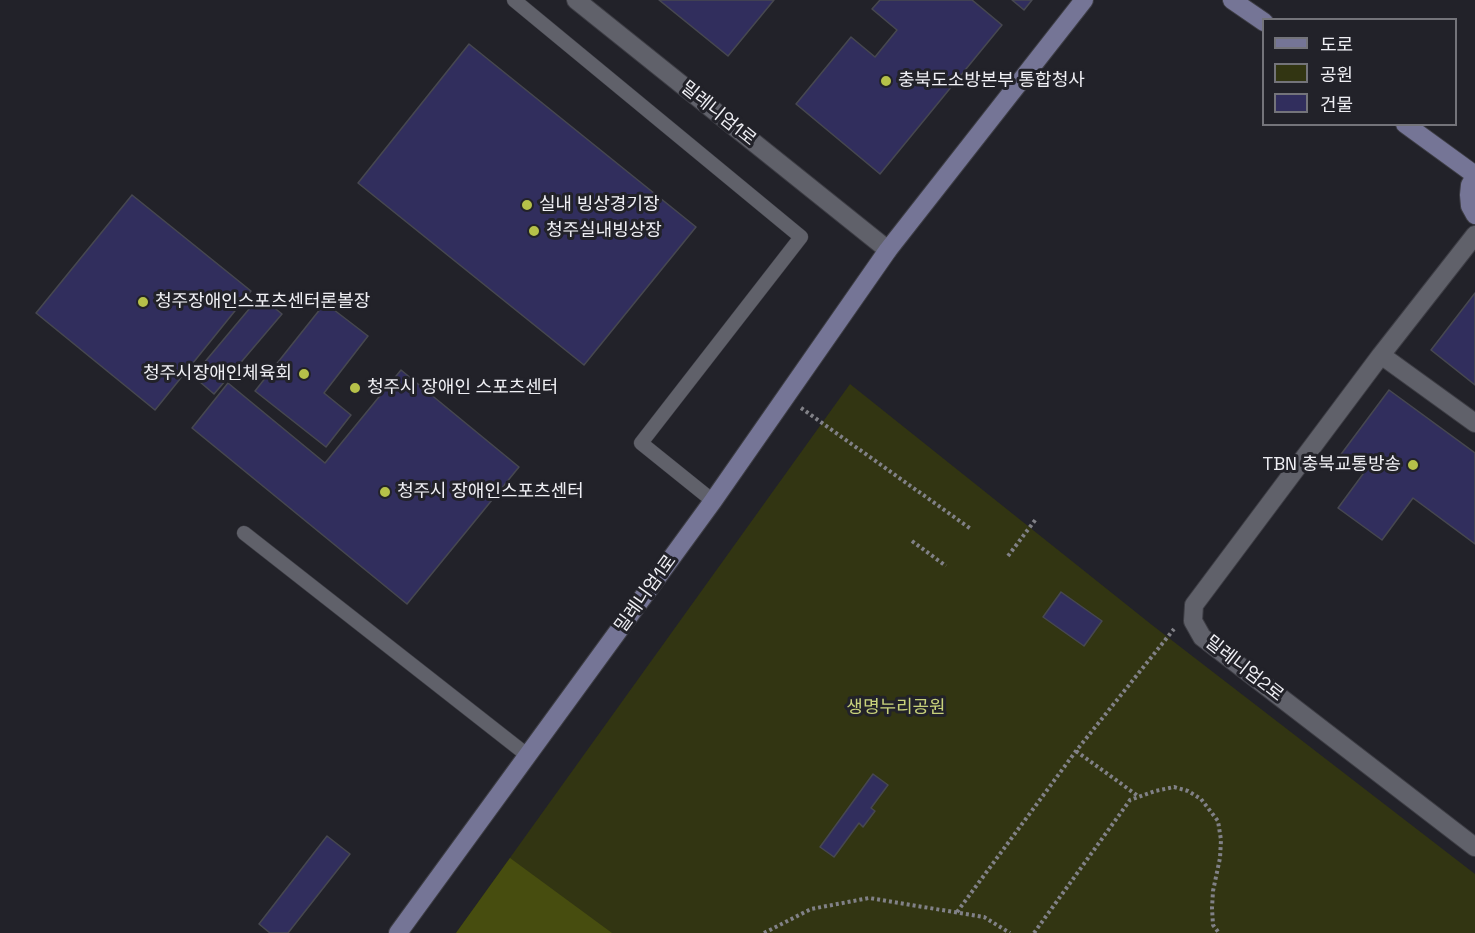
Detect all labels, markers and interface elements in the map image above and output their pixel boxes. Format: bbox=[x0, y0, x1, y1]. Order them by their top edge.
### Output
legend bbox=[1262, 18, 1457, 126]
text: 도로 bbox=[1320, 33, 1353, 56]
text: 공원 bbox=[1320, 63, 1353, 86]
place label: 충북도소방본부 통합청사 bbox=[898, 70, 1085, 92]
marker: 충북도소방본부 통합청사 bbox=[879, 74, 893, 88]
street label: 밀레니엄1로 bbox=[676, 77, 760, 151]
text: 건물 bbox=[1320, 93, 1353, 116]
place label: 실내 빙상경기장 bbox=[539, 194, 660, 216]
marker: 실내 빙상경기장 bbox=[520, 198, 534, 212]
place label: 청주실내빙상장 bbox=[546, 220, 662, 242]
marker: 청주실내빙상장 bbox=[527, 224, 541, 238]
place label: 청주장애인스포츠센터론볼장 bbox=[155, 291, 370, 313]
marker: 청주장애인스포츠센터론볼장 bbox=[136, 295, 150, 309]
place label: 청주시장애인체육회 bbox=[143, 363, 292, 385]
marker: 청주시장애인체육회 bbox=[297, 367, 311, 381]
place label: 청주시 장애인 스포츠센터 bbox=[367, 377, 558, 399]
marker: 청주시 장애인 스포츠센터 bbox=[348, 381, 362, 395]
place label: TBN 충북교통방송 bbox=[1263, 454, 1401, 476]
marker: TBN 충북교통방송 bbox=[1406, 458, 1420, 472]
place label: 청주시 장애인스포츠센터 bbox=[397, 481, 584, 503]
marker: 청주시 장애인스포츠센터 bbox=[378, 485, 392, 499]
street label: 밀레니엄1로 bbox=[611, 551, 681, 637]
street label: 밀레니엄2로 bbox=[1200, 632, 1288, 706]
park label: 생명누리공원 bbox=[846, 697, 946, 719]

